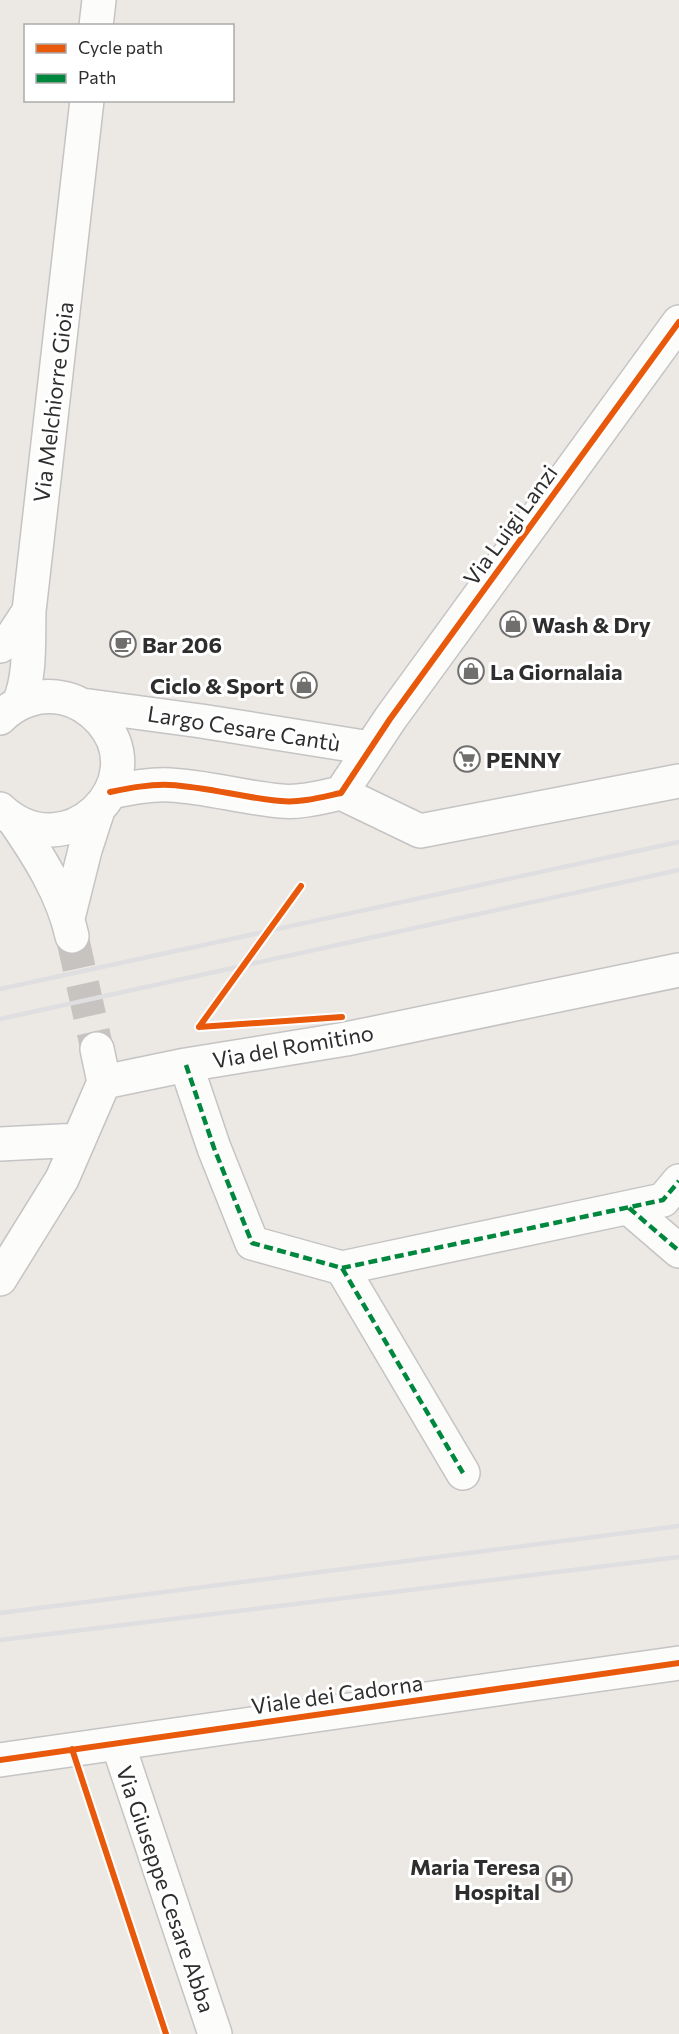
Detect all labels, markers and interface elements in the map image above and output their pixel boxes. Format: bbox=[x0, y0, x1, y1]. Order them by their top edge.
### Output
legend bbox=[24, 24, 234, 102]
text: Cycle path bbox=[78, 36, 163, 58]
text: Path bbox=[78, 66, 116, 88]
street label: Via Melchiorre Gioia bbox=[27, 300, 79, 504]
street label: Via Luigi Lanzi bbox=[457, 460, 563, 590]
shop icon: Wash & Dry bbox=[498, 609, 528, 639]
place label: Wash & Dry bbox=[532, 611, 651, 638]
cafe icon: Bar 206 bbox=[108, 629, 138, 659]
place label: Bar 206 bbox=[142, 631, 222, 658]
shop icon: La Giornalaia bbox=[456, 656, 486, 686]
place label: La Giornalaia bbox=[490, 658, 623, 685]
shop icon: Ciclo & Sport bbox=[289, 670, 319, 700]
place label: Ciclo & Sport bbox=[150, 672, 284, 699]
street label: Largo Cesare Cantù bbox=[146, 699, 342, 757]
supermarket icon: PENNY bbox=[452, 744, 482, 774]
place label: PENNY bbox=[486, 746, 561, 773]
street label: Via del Romitino bbox=[210, 1019, 376, 1073]
street label: Viale dei Cadorna bbox=[249, 1669, 425, 1719]
street label: Via Giuseppe Cesare Abba bbox=[111, 1762, 221, 2016]
place label: Maria Teresa Hospital bbox=[410, 1853, 540, 1905]
hospital icon: Maria Teresa Hospital bbox=[544, 1864, 574, 1894]

